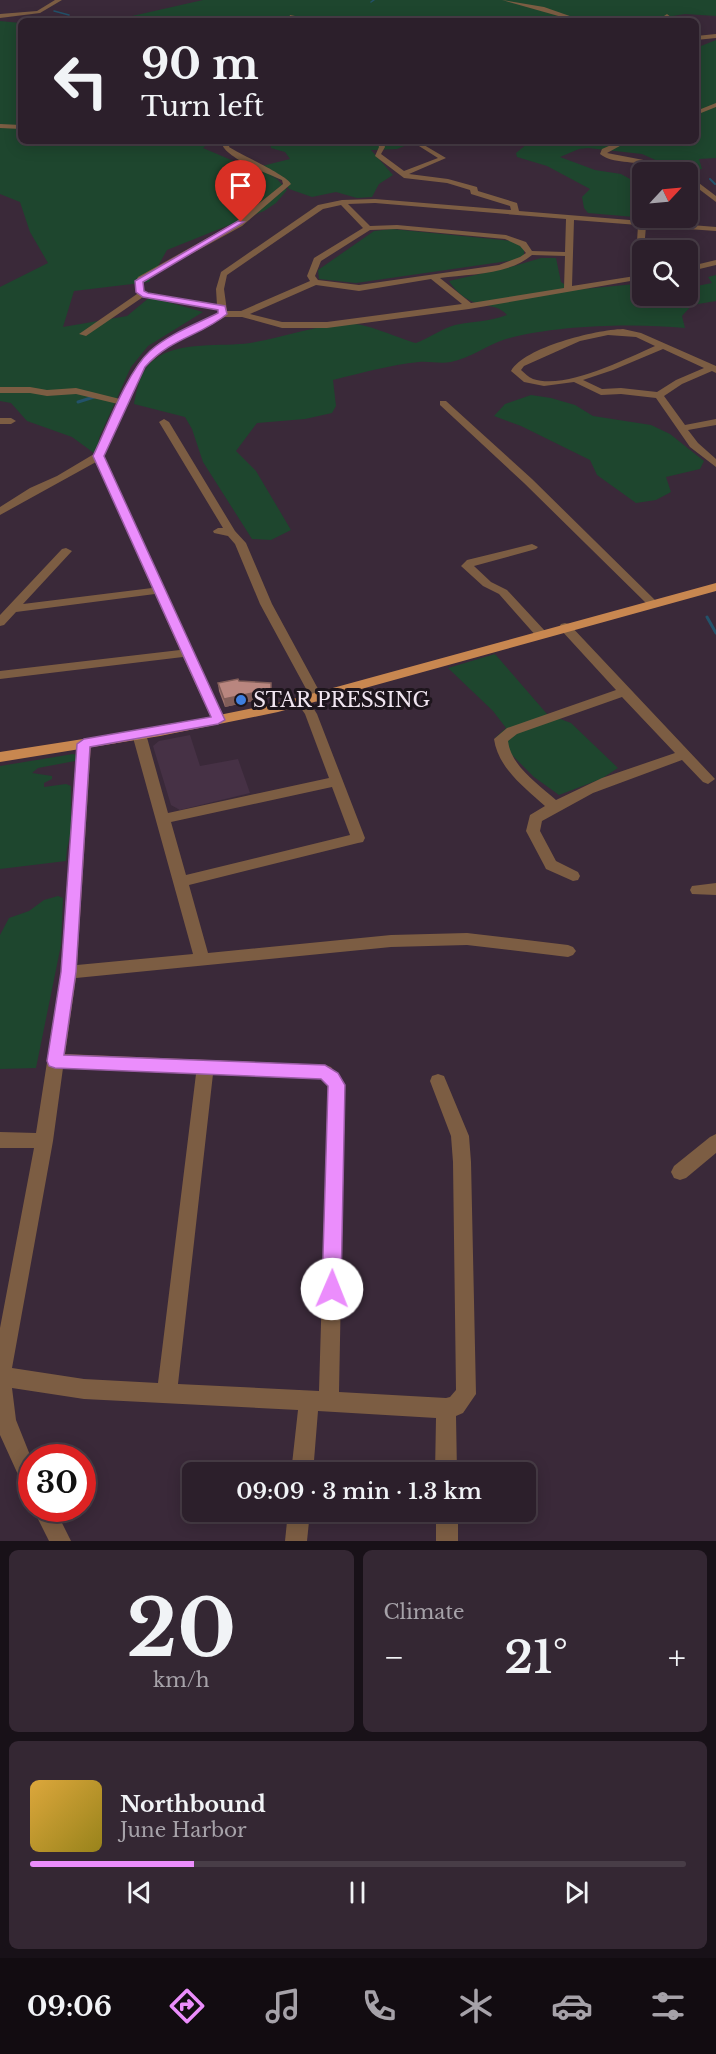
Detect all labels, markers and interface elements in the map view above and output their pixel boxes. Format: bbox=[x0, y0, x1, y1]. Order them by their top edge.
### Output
text: 90 m bbox=[141, 38, 259, 90]
icon: left bbox=[42, 42, 120, 120]
text: Turn left bbox=[141, 90, 264, 123]
pin bbox=[215, 160, 266, 222]
north arrow bbox=[632, 162, 698, 228]
map controls bbox=[632, 162, 698, 306]
icon: arrive bbox=[224, 169, 257, 202]
button: search bbox=[632, 240, 698, 306]
place label: STAR PRESSING bbox=[253, 688, 430, 712]
marker: STAR PRESSING bbox=[234, 693, 248, 707]
position arrow bbox=[300, 1257, 364, 1321]
speed limit sign: 30 bbox=[18, 1444, 96, 1522]
text: 09:09 · 3 min · 1.3 km bbox=[236, 1478, 482, 1505]
text: 20 bbox=[126, 1580, 236, 1677]
text: Climate bbox=[384, 1600, 464, 1624]
text: 21° bbox=[504, 1629, 568, 1685]
text: − bbox=[384, 1637, 404, 1678]
text: + bbox=[668, 1637, 686, 1678]
text: km/h bbox=[153, 1668, 210, 1692]
text: Northbound bbox=[120, 1791, 266, 1818]
text: June Harbor bbox=[120, 1818, 247, 1842]
icon: previous bbox=[123, 1876, 156, 1909]
icon: pause bbox=[341, 1876, 374, 1909]
icon: next bbox=[560, 1876, 593, 1909]
icon: directions bbox=[166, 1985, 208, 2027]
icon: music bbox=[262, 1985, 304, 2027]
icon: phone bbox=[358, 1985, 400, 2027]
icon: climate bbox=[455, 1985, 497, 2027]
icon: car bbox=[551, 1985, 593, 2027]
icon: filters bbox=[647, 1985, 689, 2027]
text: 09:06 bbox=[27, 1990, 112, 2023]

